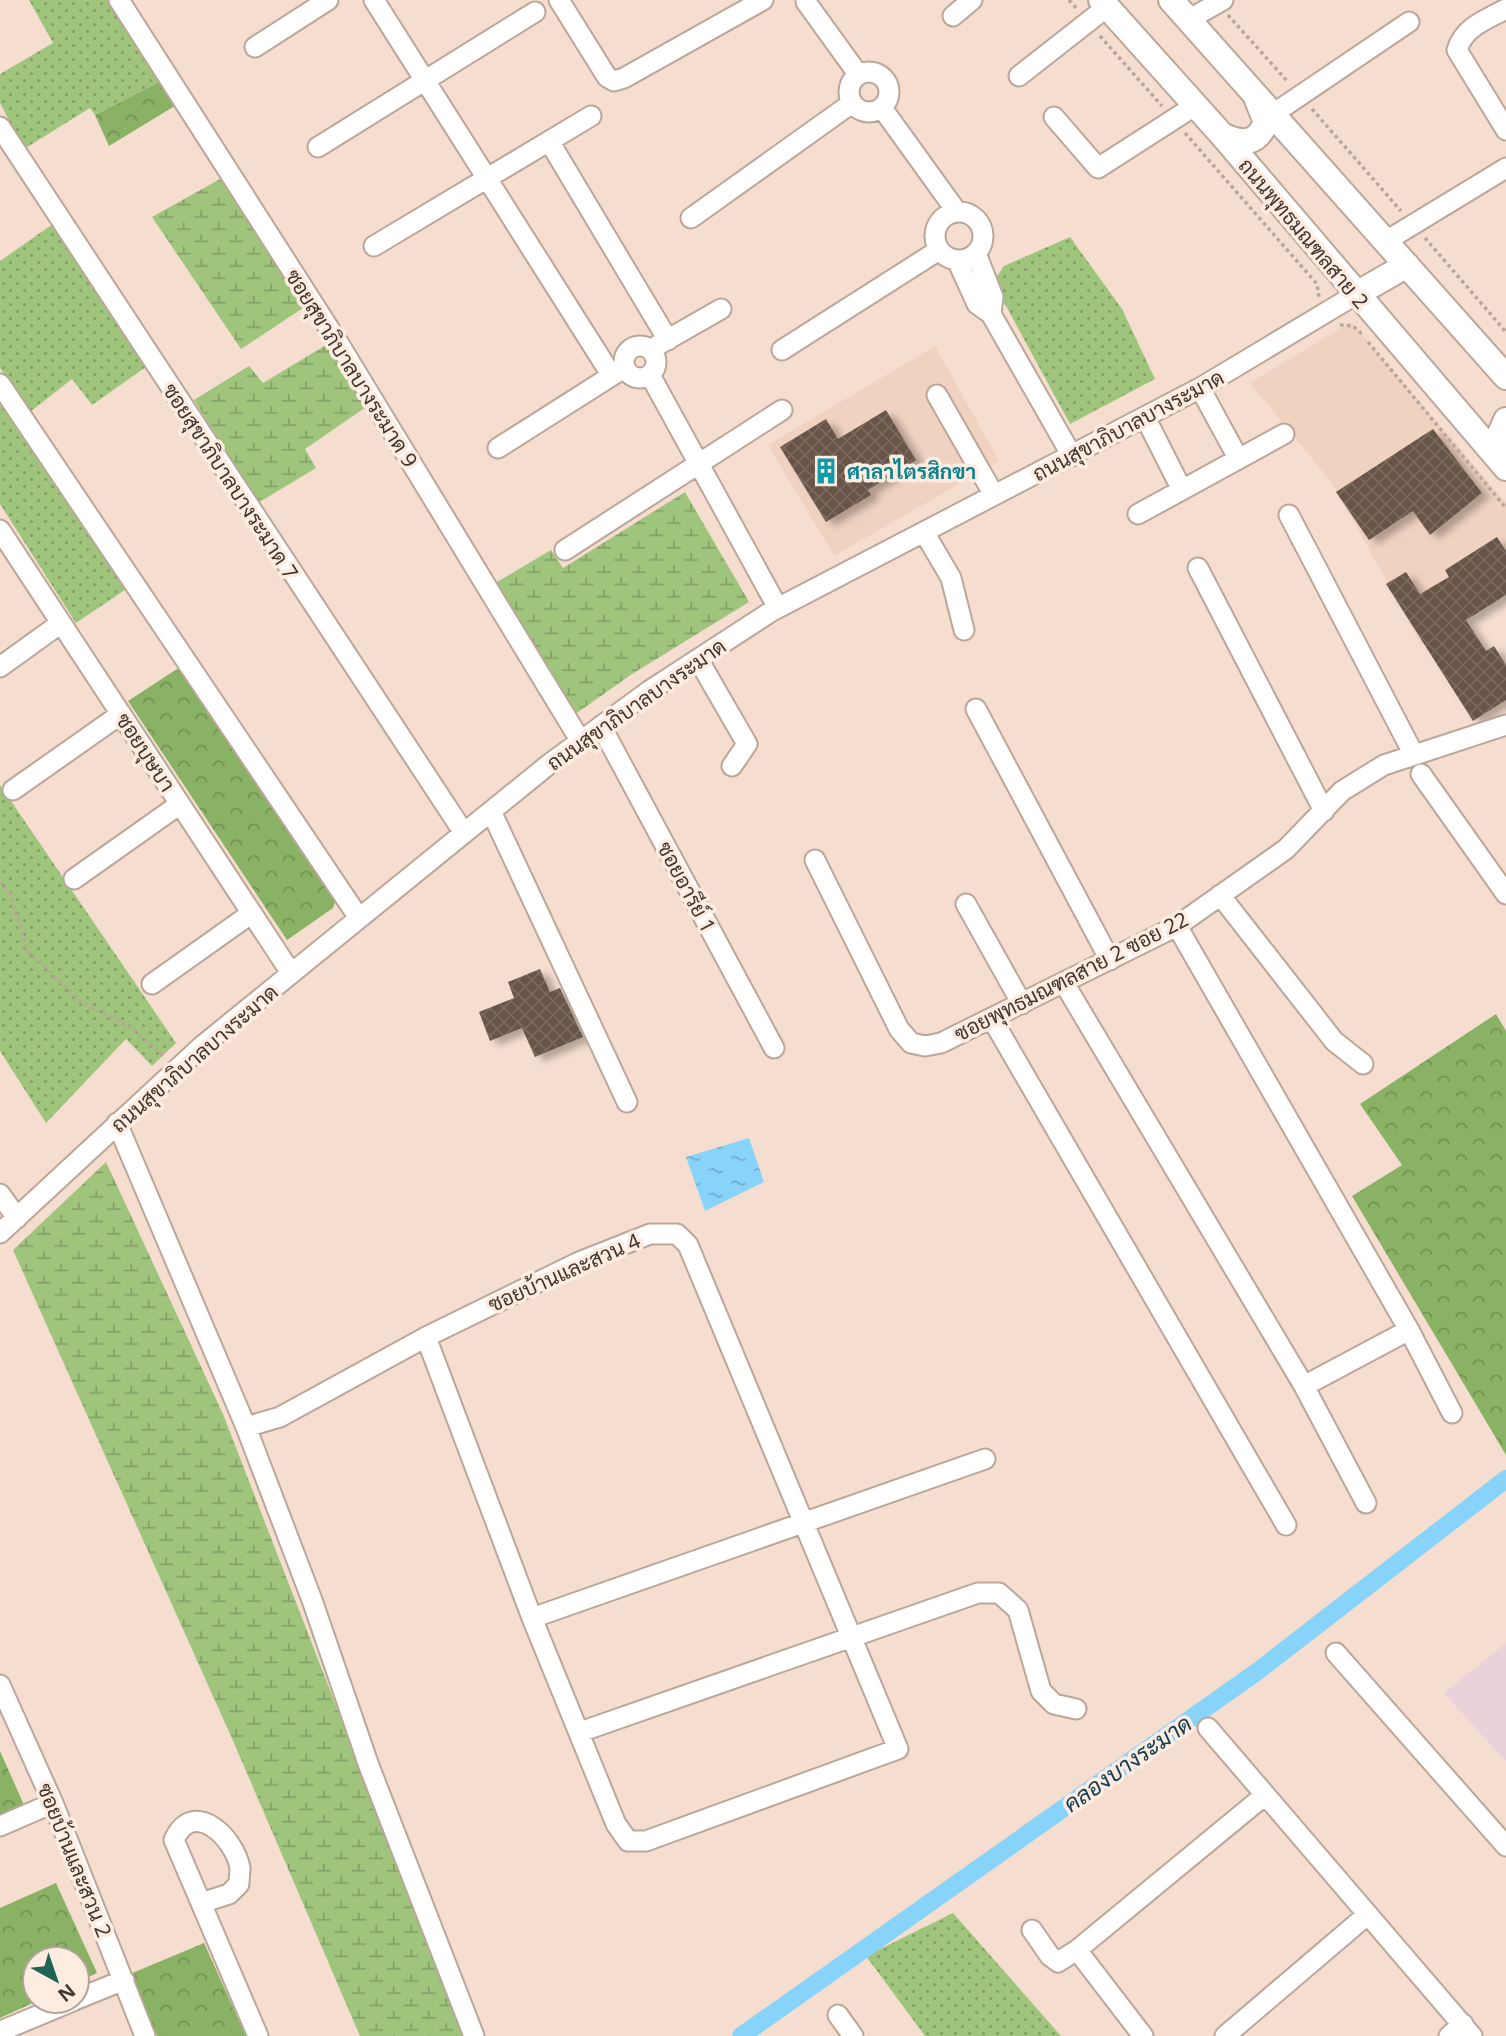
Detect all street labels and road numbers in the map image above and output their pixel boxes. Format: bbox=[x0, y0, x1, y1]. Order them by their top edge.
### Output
street label: ถนนพุทธมณฑลสาย 2 bbox=[1232, 152, 1375, 315]
street label: ซอยสุขาภิบาลบางระมาด 9 bbox=[279, 264, 424, 473]
street label: ถนนสุขาภิบาลบางระมาด bbox=[1027, 363, 1229, 488]
street label: ซอยสุขาภิบาลบางระมาด 7 bbox=[156, 378, 305, 585]
street label: ถนนสุขาภิบาลบางระมาด bbox=[541, 632, 732, 777]
street label: ซอยบุษบา bbox=[109, 707, 182, 797]
street label: ซอยอารีย์ 1 bbox=[651, 837, 723, 937]
street label: ซอยพุทธมณฑลสาย 2 ซอย 22 bbox=[949, 905, 1193, 1048]
street label: ถนนสุขาภิบาลบางระมาด bbox=[105, 978, 284, 1139]
street label: ซอยบ้านและสวน 4 bbox=[484, 1226, 644, 1318]
street label: ซอยบ้านและสวน 2 bbox=[31, 1779, 119, 1941]

